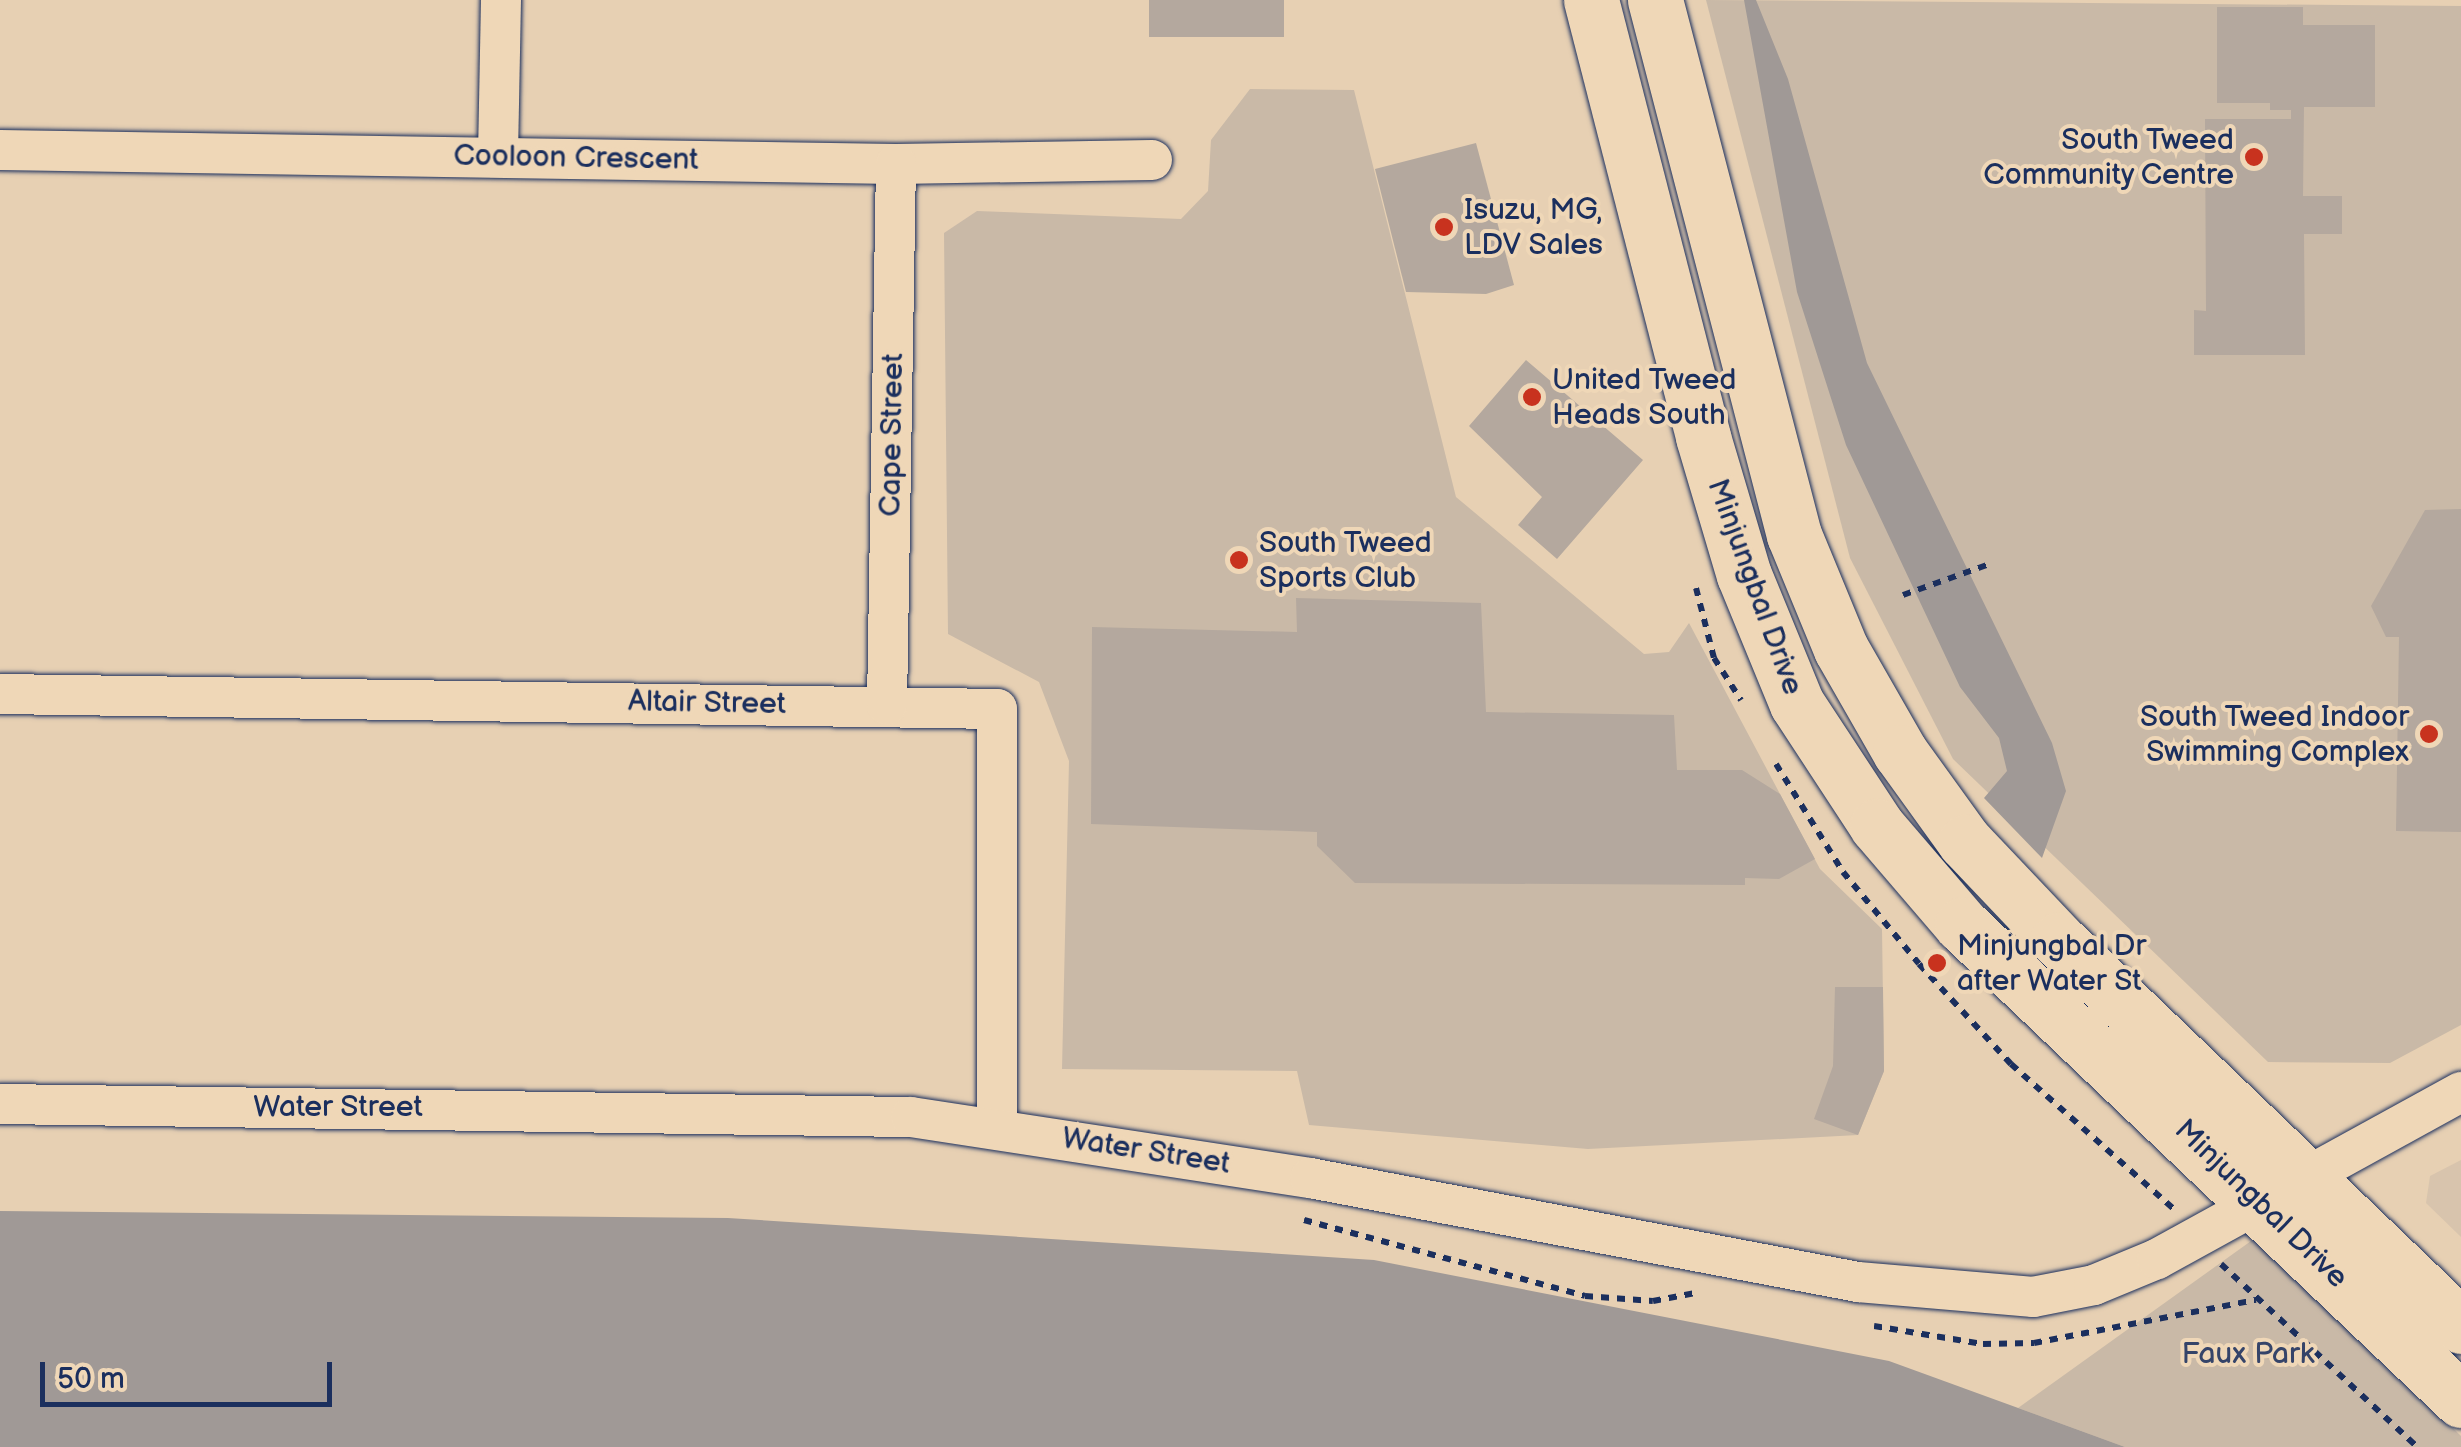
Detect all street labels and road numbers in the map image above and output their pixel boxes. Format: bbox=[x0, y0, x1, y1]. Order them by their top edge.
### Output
street label: Cooloon Crescent bbox=[453, 138, 699, 178]
street label: Cape Street bbox=[873, 353, 911, 517]
street label: Minjungbal Drive bbox=[1699, 474, 1811, 700]
street label: Altair Street bbox=[627, 684, 787, 722]
street label: Water Street bbox=[253, 1089, 423, 1125]
street label: Minjungbal Drive bbox=[2167, 1112, 2355, 1296]
street label: Water Street bbox=[1059, 1120, 1233, 1182]

